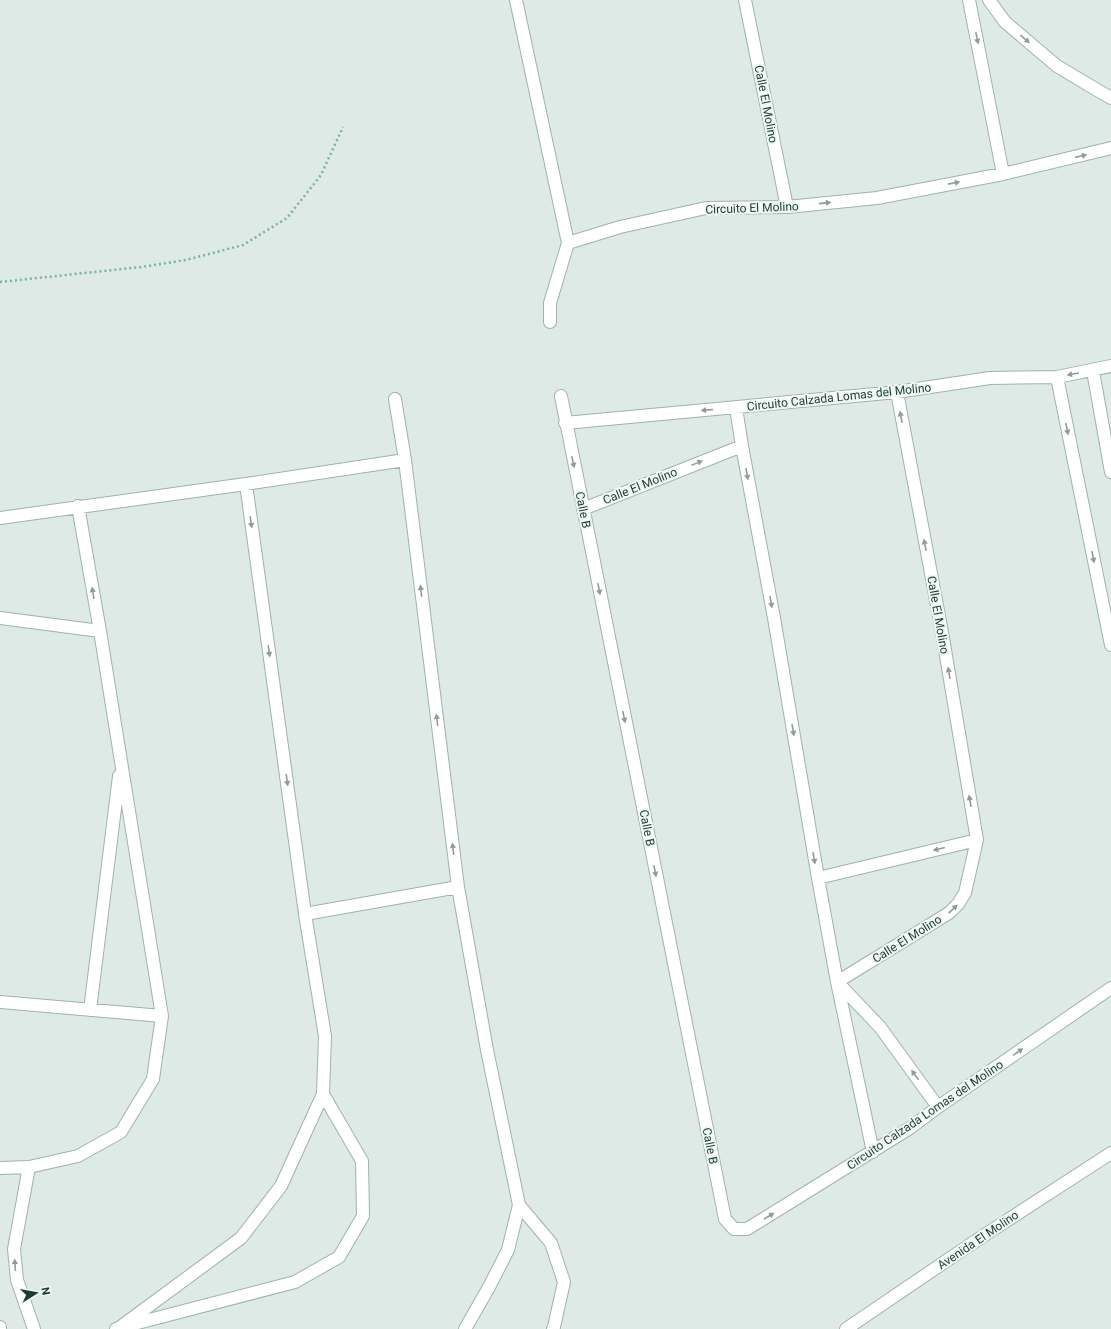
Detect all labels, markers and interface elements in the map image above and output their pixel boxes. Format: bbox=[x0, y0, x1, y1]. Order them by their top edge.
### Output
one-way arrow bbox=[974, 32, 980, 44]
one-way arrow bbox=[1020, 34, 1030, 43]
street label: Calle El Molino bbox=[752, 64, 780, 144]
one-way arrow bbox=[1075, 152, 1087, 158]
one-way arrow bbox=[948, 180, 960, 186]
street label: Circuito El Molino bbox=[705, 199, 799, 217]
one-way arrow bbox=[819, 200, 831, 206]
one-way arrow bbox=[1067, 372, 1079, 378]
street label: Circuito Calzada Lomas del Molino bbox=[746, 380, 932, 414]
one-way arrow bbox=[701, 407, 713, 414]
one-way arrow bbox=[898, 411, 904, 423]
one-way arrow bbox=[1065, 423, 1071, 435]
one-way arrow bbox=[571, 455, 577, 468]
one-way arrow bbox=[692, 460, 704, 466]
street label: Calle El Molino bbox=[601, 465, 679, 507]
one-way arrow bbox=[744, 468, 750, 480]
street label: Calle B bbox=[573, 491, 593, 529]
one-way arrow bbox=[248, 516, 255, 528]
one-way arrow bbox=[922, 539, 928, 551]
one-way arrow bbox=[1091, 550, 1097, 563]
street label: Calle El Molino bbox=[924, 575, 952, 655]
one-way arrow bbox=[596, 583, 602, 595]
one-way arrow bbox=[418, 585, 424, 597]
one-way arrow bbox=[90, 587, 96, 599]
one-way arrow bbox=[768, 596, 774, 608]
one-way arrow bbox=[266, 645, 272, 657]
one-way arrow bbox=[945, 667, 951, 679]
one-way arrow bbox=[622, 710, 628, 723]
one-way arrow bbox=[434, 714, 440, 726]
one-way arrow bbox=[790, 724, 796, 736]
one-way arrow bbox=[284, 774, 290, 786]
one-way arrow bbox=[967, 795, 973, 807]
street label: Calle B bbox=[637, 809, 657, 847]
one-way arrow bbox=[450, 843, 457, 855]
one-way arrow bbox=[932, 846, 945, 852]
one-way arrow bbox=[811, 852, 817, 864]
one-way arrow bbox=[653, 865, 659, 878]
one-way arrow bbox=[948, 904, 958, 914]
street label: Calle El Molino bbox=[870, 912, 944, 966]
one-way arrow bbox=[1013, 1048, 1023, 1056]
street label: Circuito Calzada Lomas del Molino bbox=[844, 1057, 1006, 1173]
one-way arrow bbox=[911, 1070, 919, 1081]
street label: Calle B bbox=[700, 1127, 720, 1165]
street label: Avenida El Molino bbox=[935, 1208, 1021, 1272]
one-way arrow bbox=[763, 1212, 775, 1219]
one-way arrow bbox=[12, 1259, 19, 1271]
north arrow bbox=[16, 1273, 56, 1313]
text: N bbox=[38, 1286, 52, 1296]

